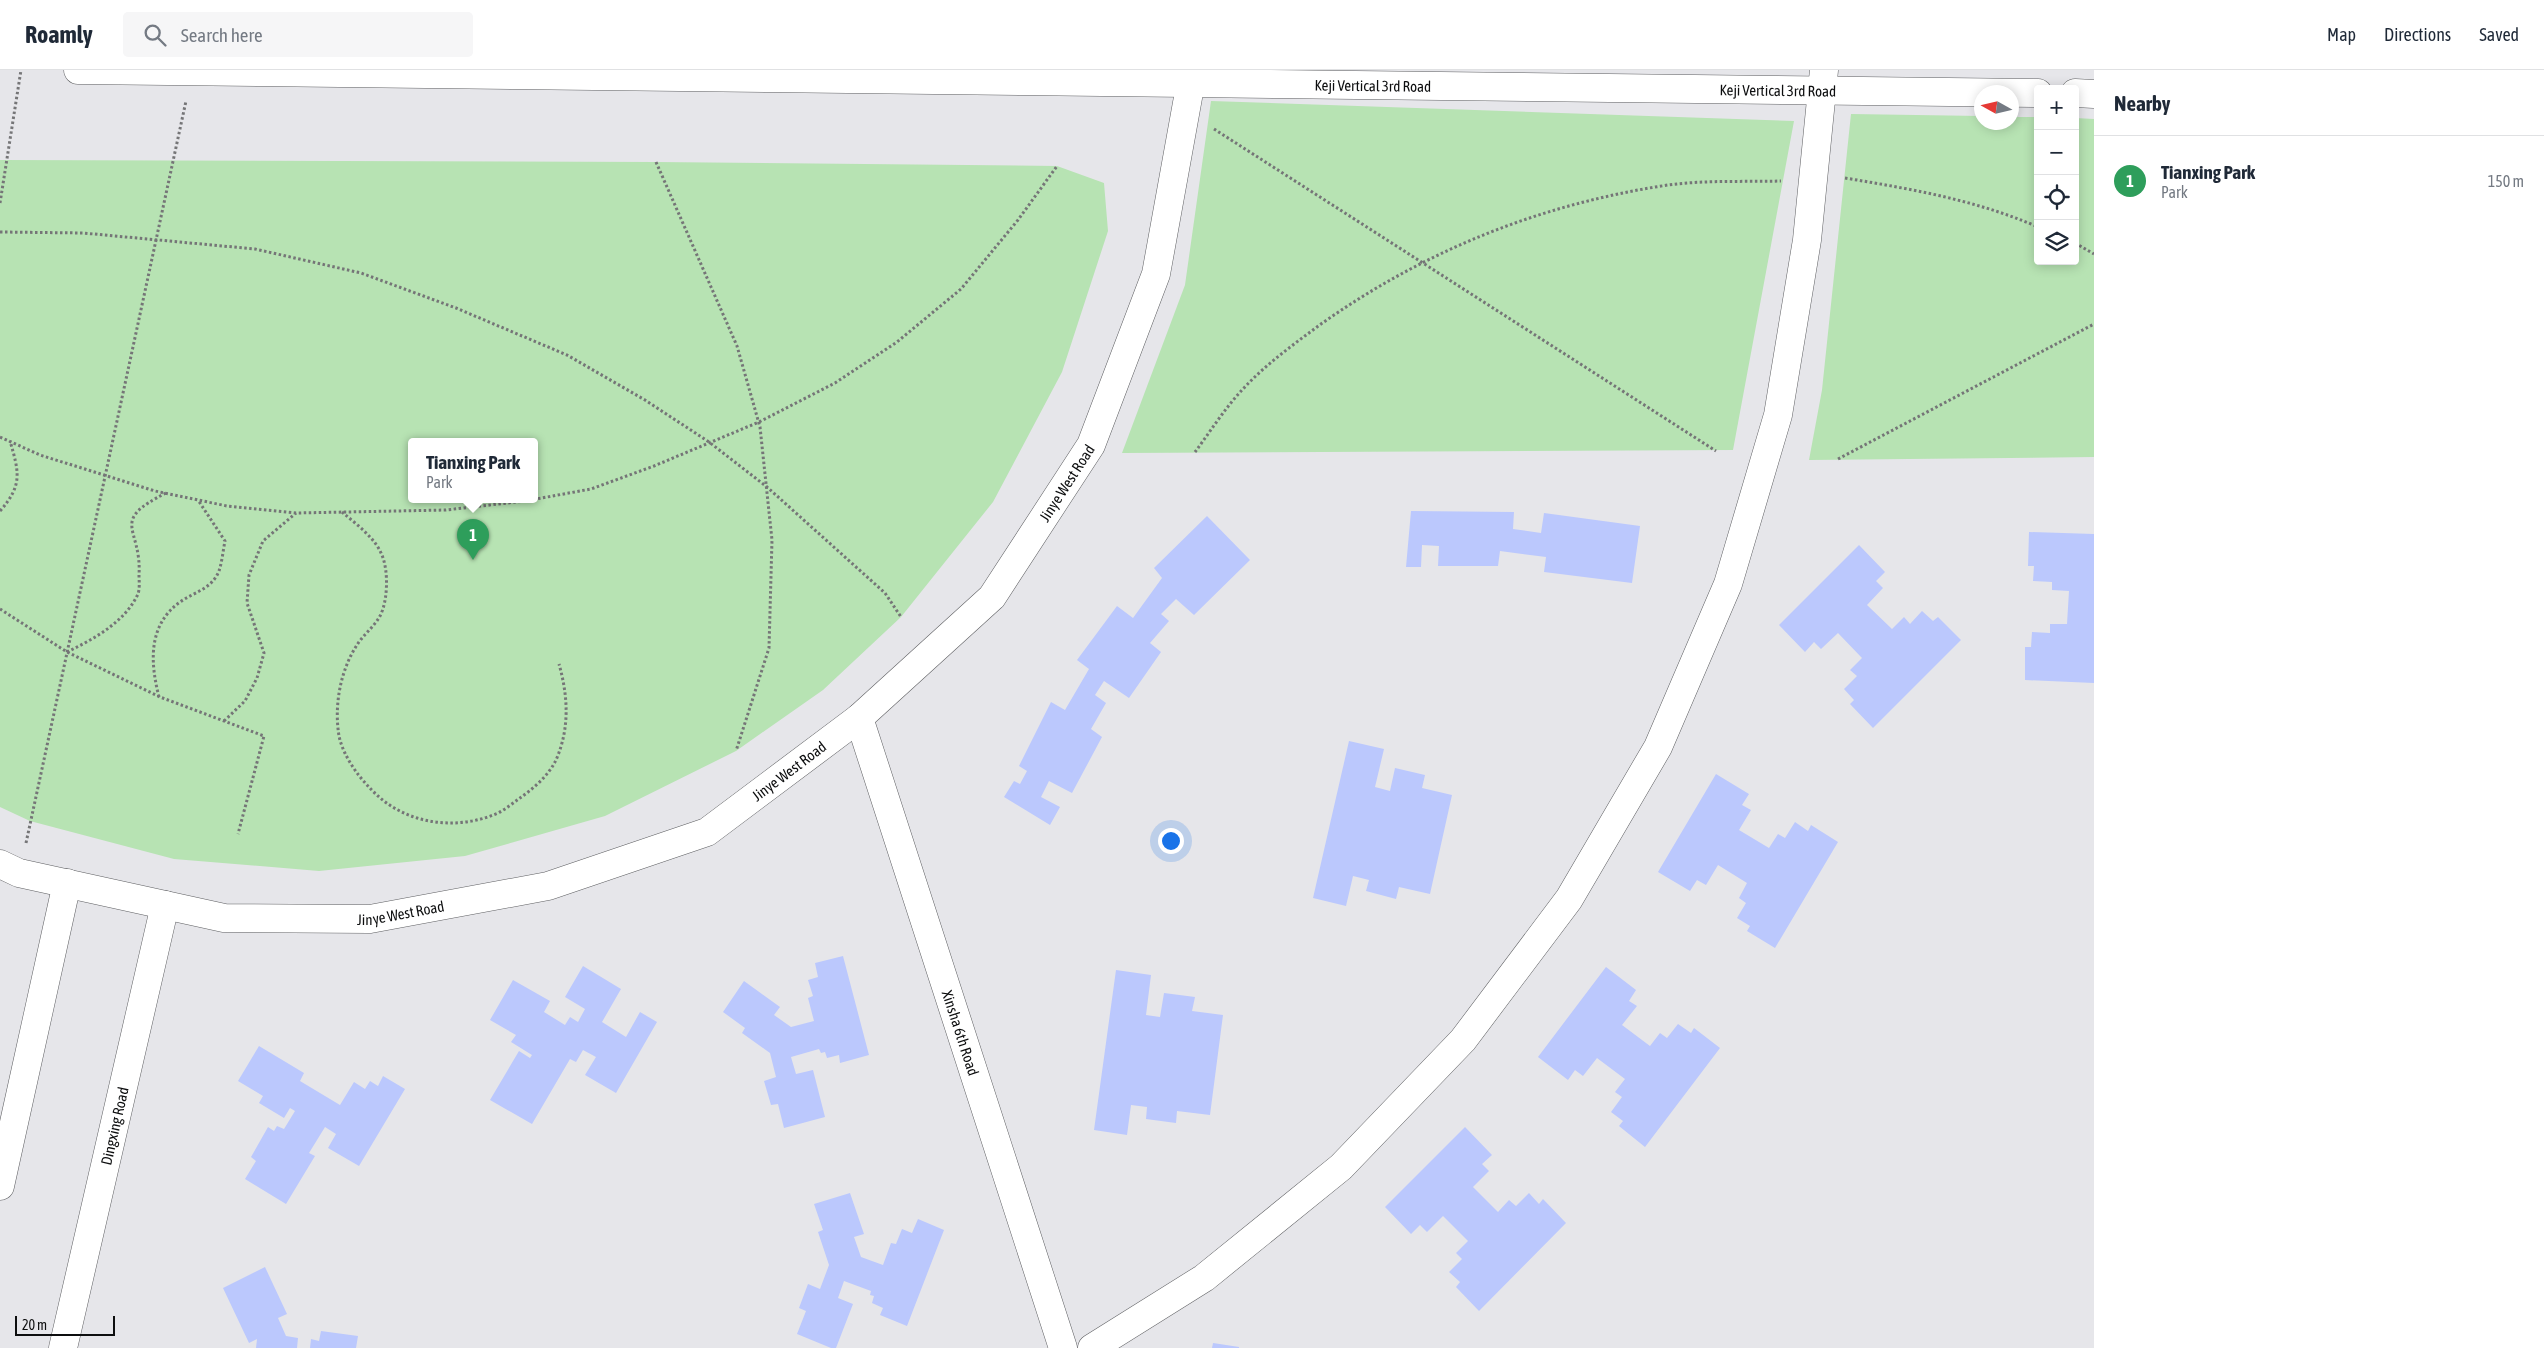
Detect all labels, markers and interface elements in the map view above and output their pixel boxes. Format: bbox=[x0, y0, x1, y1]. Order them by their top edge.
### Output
search box bbox=[123, 12, 473, 57]
text: Roamly bbox=[25, 21, 93, 48]
icon: search bbox=[141, 21, 169, 49]
text: Search here bbox=[181, 24, 263, 46]
text: Map bbox=[2327, 24, 2356, 45]
text: Directions bbox=[2384, 24, 2451, 45]
text: Saved bbox=[2479, 24, 2519, 45]
street label: Keji Vertical 3rd Road bbox=[1315, 76, 1431, 94]
street label: Keji Vertical 3rd Road bbox=[1719, 81, 1836, 99]
north arrow bbox=[1974, 85, 2019, 130]
map controls bbox=[2034, 85, 2079, 265]
button: + bbox=[2034, 85, 2079, 130]
text: Nearby bbox=[2114, 91, 2170, 115]
button: − bbox=[2034, 130, 2079, 175]
text: Tianxing Park bbox=[2161, 161, 2255, 183]
text: 1 bbox=[2126, 172, 2134, 190]
text: 150 m bbox=[2488, 172, 2524, 190]
button: locate bbox=[2034, 175, 2079, 220]
text: Park bbox=[2161, 183, 2188, 201]
button: layers bbox=[2034, 220, 2079, 265]
popup bbox=[408, 438, 538, 503]
street label: Jinye West Road bbox=[1035, 441, 1098, 524]
text: Tianxing Park bbox=[426, 451, 520, 473]
text: Park bbox=[426, 473, 453, 491]
pin: 1 bbox=[457, 519, 489, 560]
street label: Jinye West Road bbox=[748, 737, 829, 804]
your location bbox=[1158, 828, 1184, 854]
street label: Jinye West Road bbox=[357, 897, 445, 928]
street label: Xinsha 6th Road bbox=[939, 988, 983, 1078]
street label: Dingxing Road bbox=[97, 1085, 131, 1167]
scale bar bbox=[15, 1313, 115, 1336]
text: 20 m bbox=[22, 1317, 47, 1333]

